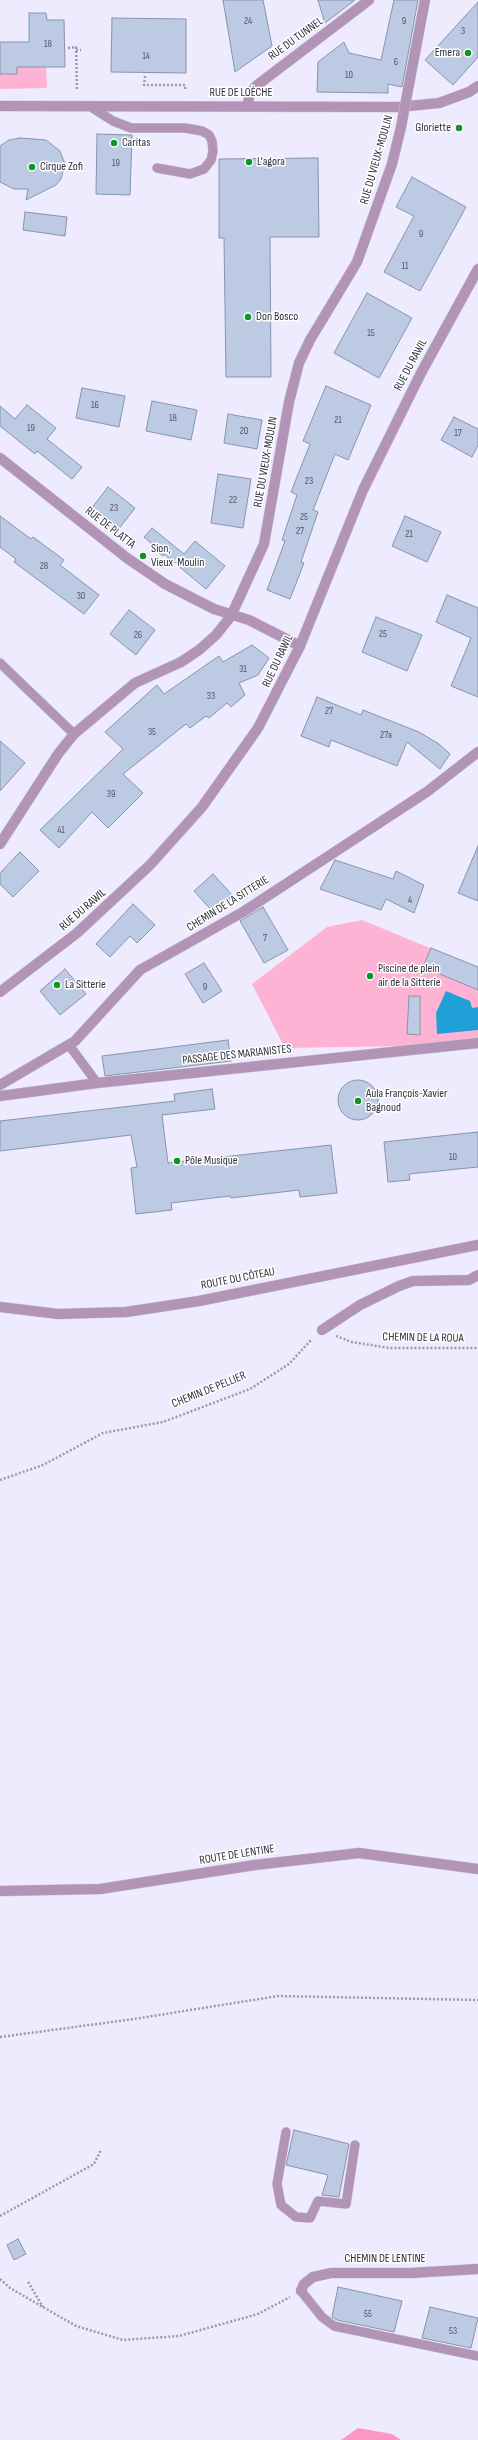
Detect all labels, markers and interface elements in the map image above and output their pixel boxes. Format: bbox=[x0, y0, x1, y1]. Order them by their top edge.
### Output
street label: RUE DU TUNNEL bbox=[266, 14, 326, 64]
house number: 24 bbox=[244, 15, 252, 27]
house number: 9 bbox=[402, 15, 406, 27]
house number: 3 bbox=[461, 25, 465, 37]
house number: 18 bbox=[44, 38, 52, 50]
place label: Emera bbox=[435, 46, 460, 60]
marker: Emera bbox=[463, 48, 473, 58]
house number: 14 bbox=[142, 50, 150, 62]
house number: 6 bbox=[394, 56, 398, 68]
house number: 10 bbox=[345, 69, 353, 81]
street label: RUE DE LOÈCHE bbox=[210, 86, 272, 100]
street label: RUE DU VIEUX-MOULIN bbox=[357, 114, 397, 206]
place label: Gloriette bbox=[415, 121, 451, 135]
marker: Gloriette bbox=[454, 123, 464, 133]
place label: Caritas bbox=[122, 136, 150, 150]
marker: Caritas bbox=[109, 138, 119, 148]
place label: L'agora bbox=[257, 155, 285, 169]
house number: 19 bbox=[112, 157, 120, 169]
marker: L'agora bbox=[244, 157, 254, 167]
place label: Cirque Zofi bbox=[40, 160, 83, 174]
marker: Cirque Zofi bbox=[27, 162, 37, 172]
house number: 9 bbox=[419, 228, 423, 240]
house number: 11 bbox=[402, 260, 408, 272]
place label: Don Bosco bbox=[256, 310, 298, 324]
marker: Don Bosco bbox=[243, 312, 253, 322]
house number: 15 bbox=[367, 327, 375, 339]
street label: RUE DU RAWIL bbox=[391, 336, 431, 394]
house number: 16 bbox=[91, 399, 99, 411]
house number: 18 bbox=[169, 412, 177, 424]
house number: 21 bbox=[334, 414, 342, 426]
street label: RUE DU VIEUX-MOULIN bbox=[251, 416, 281, 508]
house number: 19 bbox=[27, 422, 35, 434]
house number: 20 bbox=[240, 425, 248, 437]
house number: 17 bbox=[454, 427, 462, 439]
house number: 23 bbox=[305, 475, 313, 487]
house number: 22 bbox=[229, 494, 237, 506]
house number: 23 bbox=[110, 502, 118, 514]
street label: RUE DE PLATTA bbox=[82, 504, 138, 552]
house number: 25 bbox=[300, 511, 308, 523]
house number: 27 bbox=[296, 525, 304, 537]
house number: 21 bbox=[405, 528, 413, 540]
place label: Sion, Vieux-Moulin bbox=[151, 542, 204, 570]
marker: Sion, Vieux-Moulin bbox=[138, 551, 148, 561]
house number: 28 bbox=[40, 560, 48, 572]
house number: 30 bbox=[77, 590, 85, 602]
house number: 25 bbox=[379, 628, 387, 640]
house number: 26 bbox=[134, 629, 142, 641]
street label: RUE DU RAWIL bbox=[259, 632, 297, 690]
house number: 31 bbox=[239, 663, 247, 675]
house number: 33 bbox=[207, 690, 215, 702]
house number: 27 bbox=[325, 705, 333, 717]
house number: 35 bbox=[148, 726, 156, 738]
house number: 27a bbox=[380, 729, 392, 741]
house number: 39 bbox=[107, 788, 115, 800]
house number: 41 bbox=[57, 824, 65, 836]
street label: CHEMIN DE LA SITTERIE bbox=[184, 873, 272, 935]
street label: RUE DU RAWIL bbox=[57, 886, 109, 934]
house number: 4 bbox=[408, 894, 412, 906]
house number: 7 bbox=[263, 932, 267, 944]
place label: Piscine de plein air de la Sitterie bbox=[378, 962, 441, 990]
marker: Piscine de plein air de la Sitterie bbox=[365, 971, 375, 981]
place label: La Sitterie bbox=[65, 978, 106, 992]
marker: La Sitterie bbox=[52, 980, 62, 990]
house number: 9 bbox=[203, 981, 207, 993]
street label: PASSAGE DES MARIANISTES bbox=[182, 1042, 292, 1068]
place label: Aula François-Xavier Bagnoud bbox=[366, 1087, 447, 1115]
marker: Aula François-Xavier Bagnoud bbox=[353, 1096, 363, 1106]
house number: 10 bbox=[449, 1151, 457, 1163]
place label: Pôle Musique bbox=[185, 1154, 238, 1168]
marker: Pôle Musique bbox=[172, 1156, 182, 1166]
street label: ROUTE DU CÔTEAU bbox=[200, 1265, 276, 1293]
street label: CHEMIN DE LA ROUA bbox=[382, 1330, 464, 1346]
street label: CHEMIN DE PELLIER bbox=[170, 1369, 248, 1411]
street label: ROUTE DE LENTINE bbox=[199, 1842, 275, 1868]
street label: CHEMIN DE LENTINE bbox=[344, 2252, 426, 2266]
house number: 55 bbox=[364, 2308, 372, 2320]
house number: 53 bbox=[449, 2325, 457, 2337]

